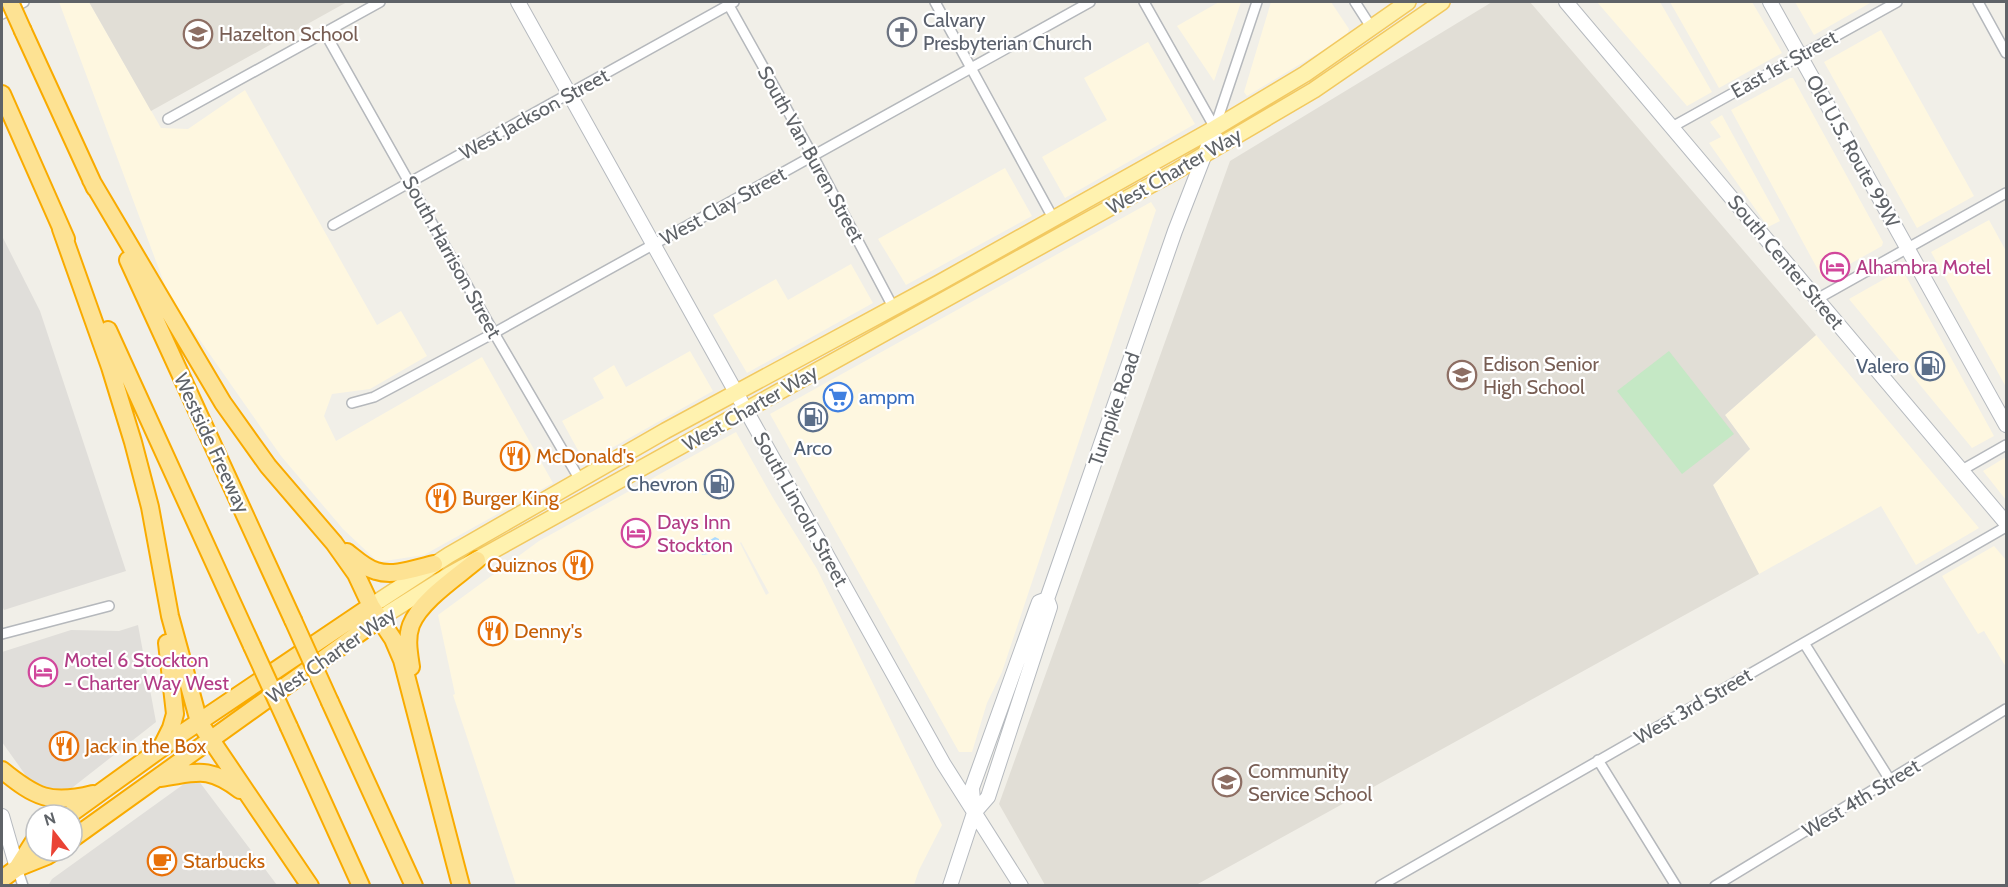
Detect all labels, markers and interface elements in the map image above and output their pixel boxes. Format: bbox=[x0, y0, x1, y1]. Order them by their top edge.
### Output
place label: Calvary Presbyterian Church bbox=[923, 8, 1092, 55]
church icon: Calvary Presbyterian Church bbox=[886, 16, 918, 48]
school or university icon: Hazelton School bbox=[182, 18, 214, 50]
place label: Hazelton School bbox=[219, 22, 359, 46]
street label: East 1st Street bbox=[1727, 25, 1841, 103]
street label: South Van Buren Street bbox=[753, 62, 870, 246]
street label: West Jackson Street bbox=[455, 63, 613, 165]
street label: Old U.S. Route 99W bbox=[1801, 71, 1905, 231]
street label: West Charter Way bbox=[1102, 123, 1246, 219]
street label: West Clay Street bbox=[656, 161, 790, 250]
street label: South Harrison Street bbox=[397, 172, 507, 343]
street label: South Center Street bbox=[1723, 190, 1849, 334]
hotel icon: Alhambra Motel bbox=[1819, 251, 1851, 283]
place label: Alhambra Motel bbox=[1856, 255, 1991, 279]
street label: Turnpike Road bbox=[1083, 349, 1145, 469]
fuel station icon: Valero bbox=[1914, 350, 1946, 382]
place label: Edison Senior High School bbox=[1483, 352, 1599, 399]
place label: Valero bbox=[1856, 354, 1909, 378]
school or university icon: Edison Senior High School bbox=[1446, 359, 1478, 391]
street label: West Charter Way bbox=[678, 360, 822, 456]
street label: Westside Freeway bbox=[169, 369, 255, 517]
supermarket icon: ampm bbox=[822, 381, 854, 413]
place label: ampm bbox=[859, 385, 915, 409]
fuel station icon: Arco bbox=[797, 401, 829, 433]
street label: South Lincoln Street bbox=[749, 428, 853, 590]
place label: Arco bbox=[794, 436, 832, 460]
restaurant icon: McDonald's bbox=[499, 440, 531, 472]
place label: McDonald's bbox=[536, 444, 634, 468]
fuel station icon: Chevron bbox=[703, 468, 735, 500]
place label: Chevron bbox=[627, 472, 698, 496]
restaurant icon: Burger King bbox=[425, 482, 457, 514]
place label: Burger King bbox=[462, 486, 560, 510]
place label: Days Inn Stockton bbox=[657, 510, 733, 557]
hotel icon: Days Inn Stockton bbox=[620, 517, 652, 549]
restaurant icon: Quiznos bbox=[562, 549, 594, 581]
place label: Quiznos bbox=[487, 553, 557, 577]
street label: West Charter Way bbox=[262, 602, 400, 708]
restaurant icon: Denny's bbox=[477, 615, 509, 647]
place label: Denny's bbox=[514, 619, 582, 643]
place label: Motel 6 Stockton - Charter Way West bbox=[64, 648, 229, 695]
hotel icon: Motel 6 Stockton - Charter Way West bbox=[27, 656, 59, 688]
street label: West 3rd Street bbox=[1630, 663, 1756, 749]
restaurant icon: Jack in the Box bbox=[48, 730, 80, 762]
place label: Jack in the Box bbox=[84, 734, 207, 758]
street label: West 4th Street bbox=[1798, 753, 1924, 843]
place label: Community Service School bbox=[1248, 759, 1373, 806]
school or university icon: Community Service School bbox=[1211, 766, 1243, 798]
north arrow bbox=[24, 803, 84, 863]
text: N bbox=[42, 808, 58, 830]
cafe icon: Starbucks bbox=[146, 845, 178, 877]
place label: Starbucks bbox=[183, 849, 265, 873]

